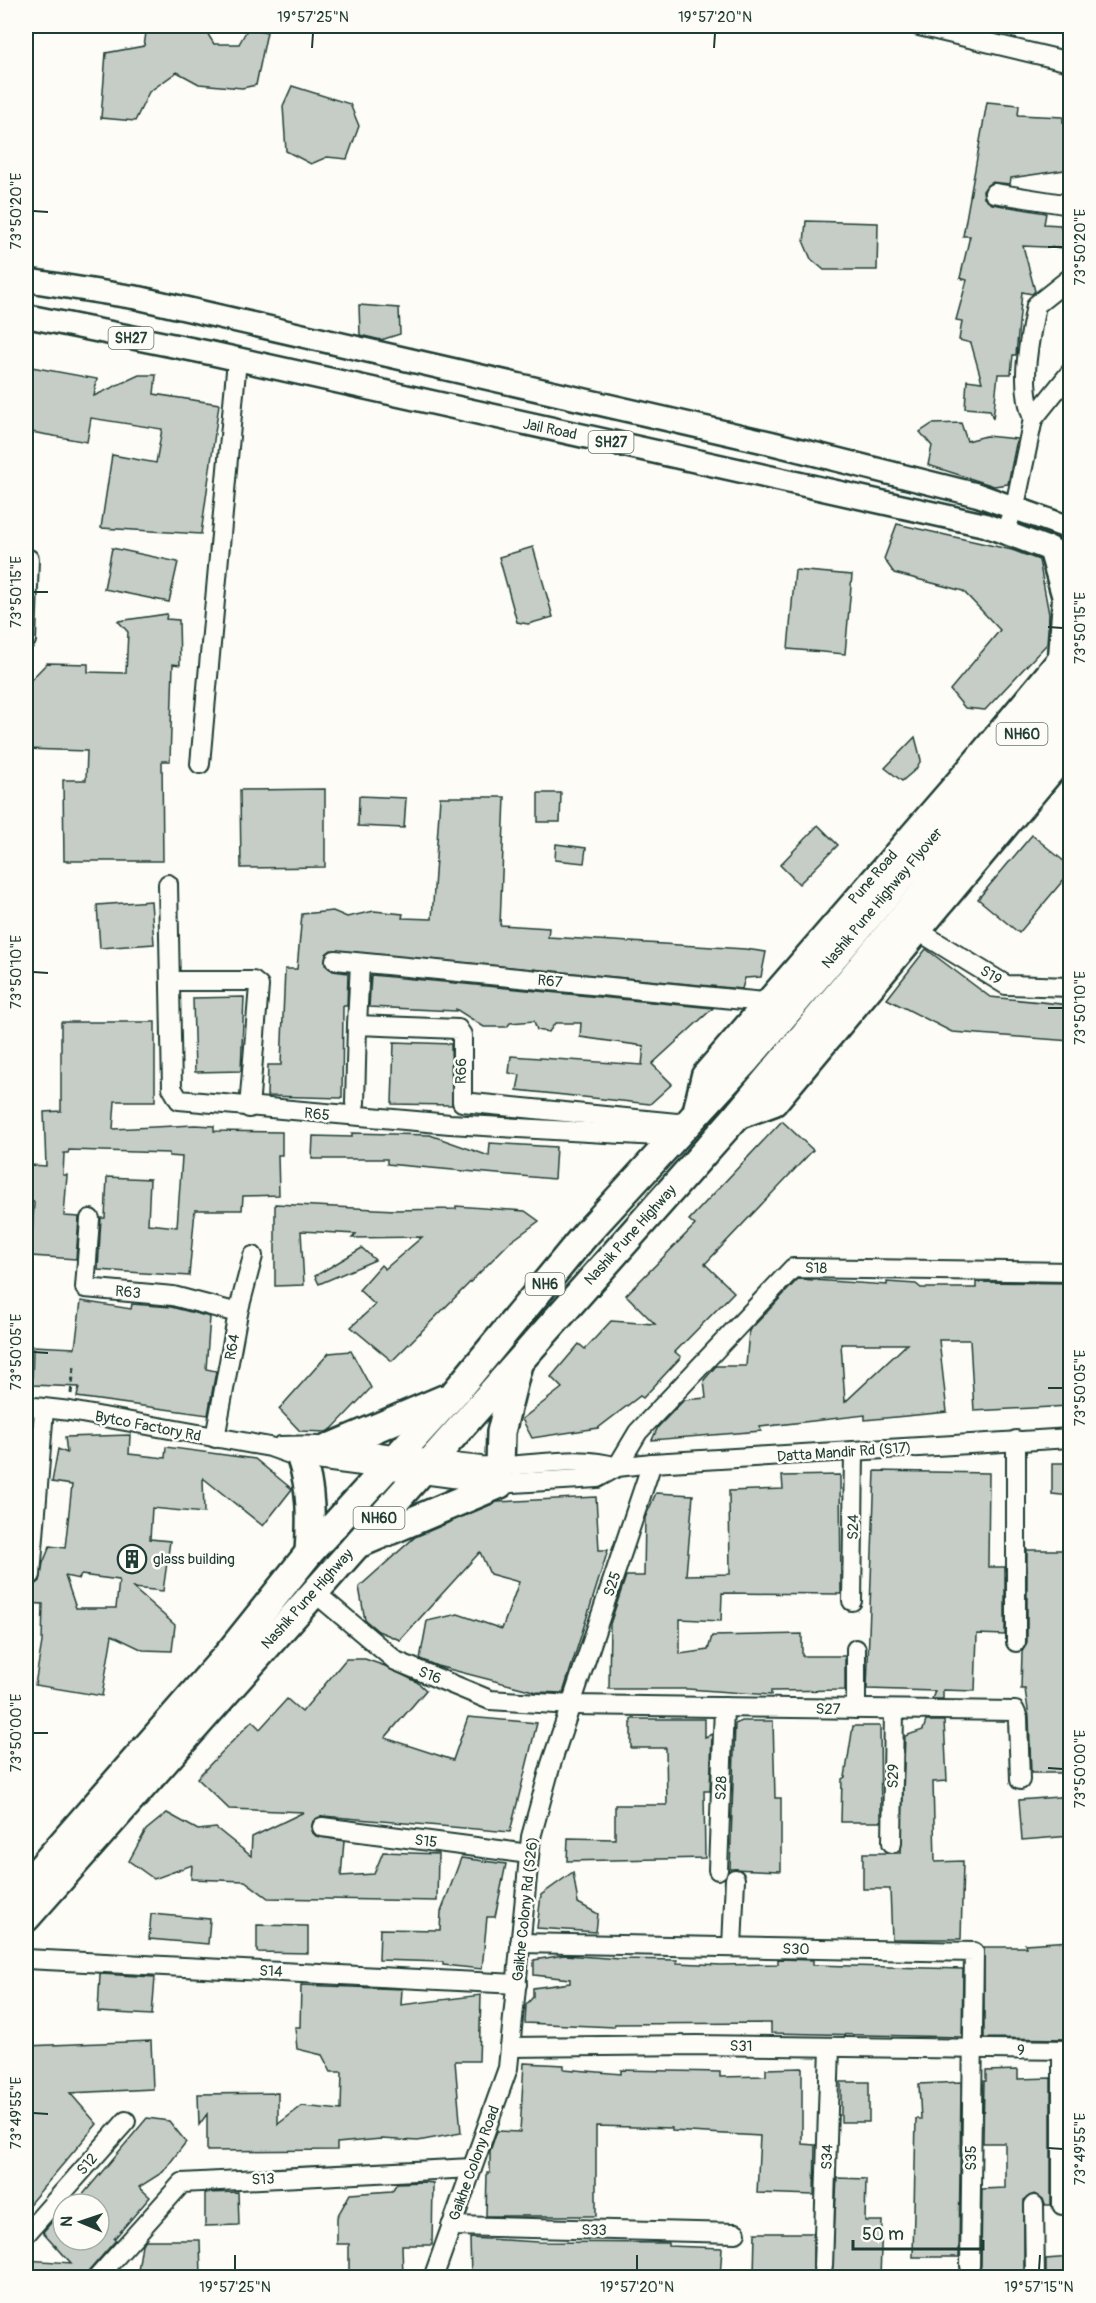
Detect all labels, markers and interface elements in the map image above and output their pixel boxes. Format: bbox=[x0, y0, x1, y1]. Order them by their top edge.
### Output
text: 19°57'25"N bbox=[277, 8, 349, 27]
text: 19°57'20"N bbox=[678, 8, 752, 27]
text: 73°50'20"E bbox=[7, 172, 26, 249]
text: 73°50'20"E bbox=[1071, 208, 1090, 285]
road number: SH27 bbox=[108, 327, 154, 349]
street label: Jail Road bbox=[521, 415, 579, 444]
road number: SH27 bbox=[588, 431, 634, 453]
text: 73°50'15"E bbox=[7, 556, 26, 628]
text: 73°50'15"E bbox=[1071, 592, 1090, 664]
road number: NH60 bbox=[996, 723, 1048, 745]
street label: Nashik Pune Highway Flyover bbox=[818, 823, 947, 973]
street label: Pune Road bbox=[845, 846, 902, 908]
text: 73°50'10"E bbox=[7, 935, 26, 1009]
street label: S19 bbox=[976, 961, 1005, 989]
street label: R67 bbox=[536, 971, 564, 992]
text: 73°50'10"E bbox=[1071, 971, 1090, 1045]
street label: R66 bbox=[452, 1058, 471, 1084]
street label: R65 bbox=[303, 1104, 331, 1125]
street label: Nashik Pune Highway bbox=[580, 1181, 681, 1289]
street label: S18 bbox=[805, 1259, 828, 1278]
road number: NH6 bbox=[526, 1273, 564, 1295]
street label: R63 bbox=[114, 1282, 142, 1303]
text: 73°50'05"E bbox=[7, 1314, 26, 1390]
street label: R64 bbox=[221, 1332, 244, 1362]
text: 73°50'05"E bbox=[1071, 1350, 1090, 1426]
street label: Bytco Factory Rd bbox=[93, 1407, 203, 1446]
street label: Datta Mandir Rd (S17) bbox=[776, 1438, 912, 1467]
road number: NH60 bbox=[354, 1507, 404, 1529]
street label: S24 bbox=[844, 1514, 863, 1540]
building icon: glass building bbox=[116, 1543, 148, 1575]
street label: Nashik Pune Highway bbox=[257, 1545, 358, 1653]
place label: glass building bbox=[153, 1550, 235, 1569]
street label: S25 bbox=[600, 1569, 625, 1599]
street label: S16 bbox=[415, 1662, 444, 1689]
text: 73°50'00"E bbox=[7, 1694, 26, 1772]
street label: S27 bbox=[815, 1700, 841, 1719]
text: 73°50'00"E bbox=[1071, 1730, 1090, 1808]
street label: S29 bbox=[884, 1763, 903, 1789]
street label: S28 bbox=[712, 1775, 731, 1801]
street label: S15 bbox=[413, 1831, 438, 1852]
street label: Gaikhe Colony Rd (S26) bbox=[508, 1836, 543, 1982]
street label: S30 bbox=[782, 1940, 810, 1959]
street label: S14 bbox=[259, 1961, 283, 1982]
street label: S31 bbox=[729, 2037, 753, 2056]
street label: 9 bbox=[1017, 2041, 1025, 2060]
text: 73°49'55"E bbox=[7, 2077, 26, 2149]
street label: Gaikhe Colony Road bbox=[445, 2103, 504, 2223]
text: 73°49'55"E bbox=[1071, 2113, 1090, 2185]
street label: S34 bbox=[818, 2143, 837, 2170]
street label: S35 bbox=[962, 2145, 981, 2171]
street label: S12 bbox=[73, 2149, 102, 2179]
street label: S13 bbox=[251, 2169, 275, 2190]
north arrow bbox=[51, 2192, 111, 2252]
scale bar bbox=[853, 2213, 984, 2251]
text: N bbox=[57, 2216, 77, 2227]
street label: S33 bbox=[581, 2221, 607, 2240]
text: 50 m bbox=[862, 2223, 904, 2246]
text: 19°57'25"N bbox=[199, 2278, 271, 2297]
text: 19°57'20"N bbox=[600, 2278, 674, 2297]
text: 19°57'15"N bbox=[1004, 2278, 1074, 2297]

